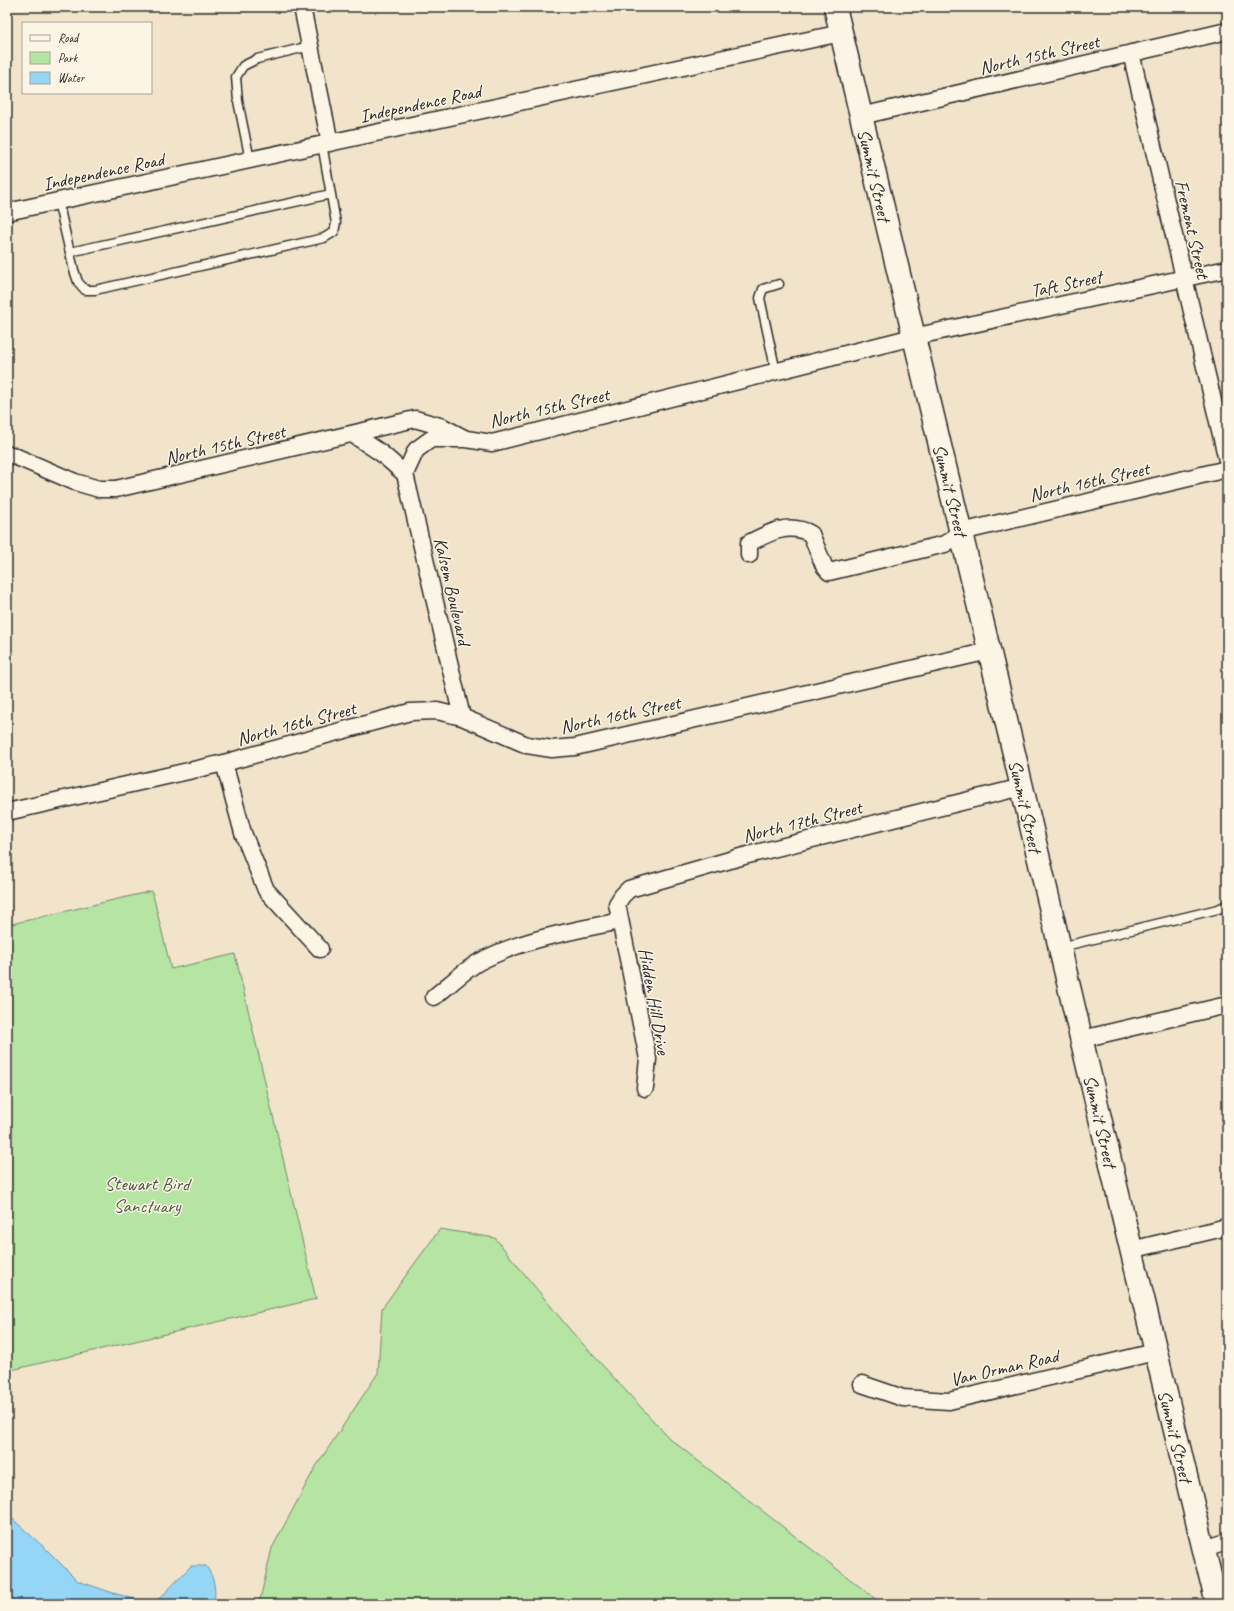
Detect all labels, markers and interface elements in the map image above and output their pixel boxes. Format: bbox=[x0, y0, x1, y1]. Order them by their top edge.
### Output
legend bbox=[22, 22, 152, 94]
street label: North 15th Street bbox=[977, 29, 1103, 80]
text: Road bbox=[58, 30, 80, 46]
text: Park bbox=[58, 50, 79, 66]
text: Water bbox=[58, 70, 86, 86]
street label: Independence Road bbox=[357, 79, 486, 129]
street label: Summit Street bbox=[852, 127, 897, 226]
street label: Independence Road bbox=[40, 147, 169, 197]
street label: Fremont Street bbox=[1169, 178, 1215, 282]
street label: Taft Street bbox=[1029, 264, 1107, 303]
street label: North 15th Street bbox=[487, 382, 613, 433]
street label: North 15th Street bbox=[163, 419, 289, 470]
street label: Summit Street bbox=[927, 442, 974, 541]
street label: North 16th Street bbox=[1027, 456, 1153, 507]
street label: Kalsem Boulevard bbox=[428, 535, 477, 651]
street label: North 16th Street bbox=[558, 690, 684, 739]
street label: North 16th Street bbox=[234, 696, 360, 751]
street label: Summit Street bbox=[1003, 758, 1048, 857]
street label: North 17th Street bbox=[740, 795, 866, 848]
street label: Hidden Hill Drive bbox=[633, 946, 676, 1058]
street label: Summit Street bbox=[1078, 1073, 1123, 1172]
park label: Stewart Bird Sanctuary bbox=[105, 1172, 192, 1218]
street label: Van Orman Road bbox=[948, 1343, 1064, 1392]
street label: Summit Street bbox=[1152, 1388, 1199, 1487]

